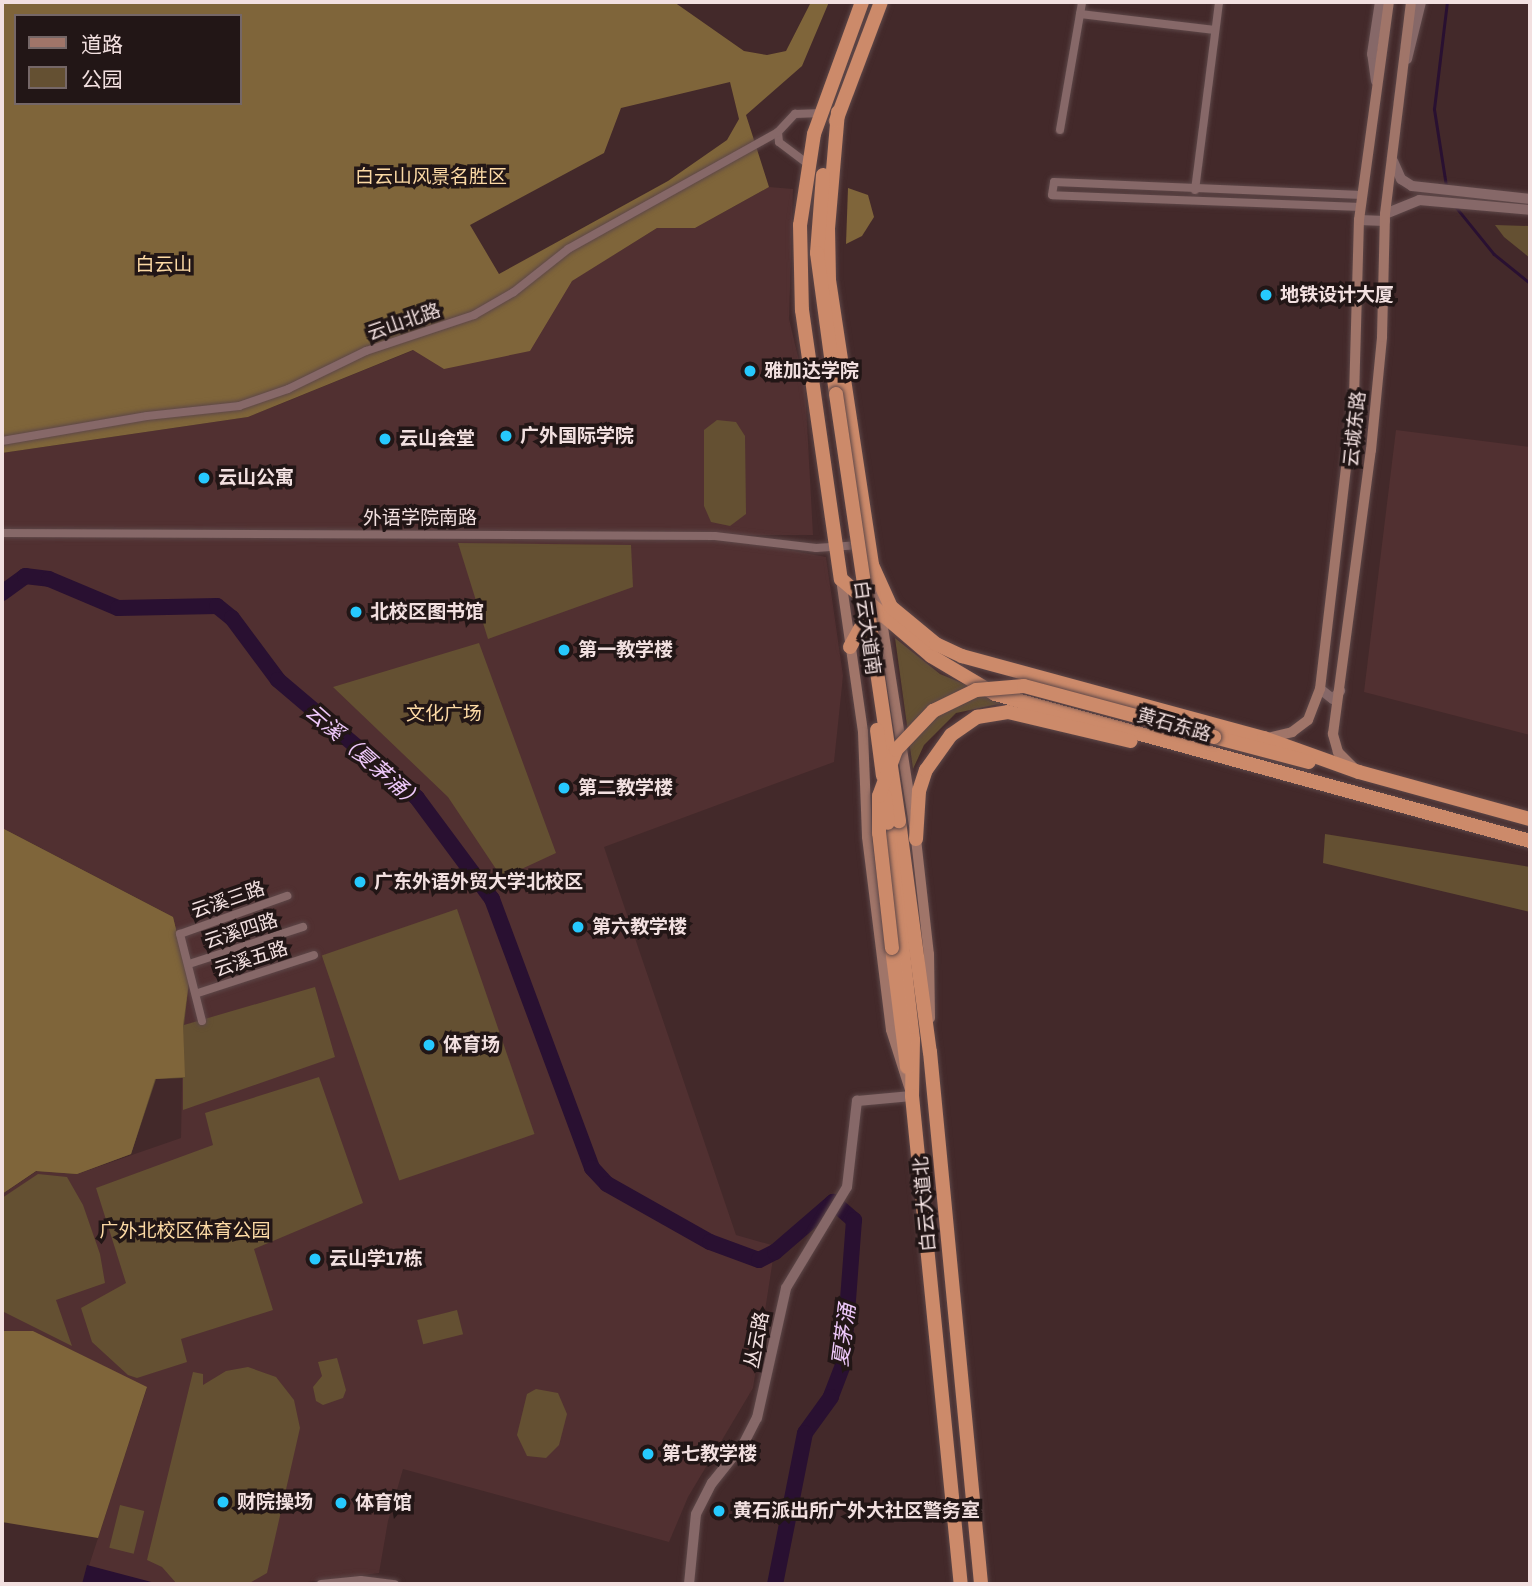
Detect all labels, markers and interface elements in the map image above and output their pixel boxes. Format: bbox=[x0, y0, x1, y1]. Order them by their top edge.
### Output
legend bbox=[14, 14, 242, 105]
text: 道路 bbox=[81, 32, 123, 56]
text: 公园 bbox=[81, 67, 123, 91]
park label: 白云山风景名胜区 bbox=[355, 166, 507, 188]
park label: 白云山 bbox=[136, 254, 192, 276]
place label: 地铁设计大厦 bbox=[1280, 284, 1394, 306]
marker: 地铁设计大厦 bbox=[1258, 287, 1274, 303]
street label: 云山北路 bbox=[364, 299, 444, 345]
place label: 雅加达学院 bbox=[764, 360, 859, 382]
marker: 雅加达学院 bbox=[742, 363, 758, 379]
street label: 云城东路 bbox=[1340, 390, 1370, 468]
place label: 广外国际学院 bbox=[520, 425, 634, 447]
place label: 云山会堂 bbox=[399, 428, 475, 450]
marker: 广外国际学院 bbox=[498, 428, 514, 444]
marker: 云山会堂 bbox=[377, 431, 393, 447]
place label: 云山公寓 bbox=[218, 467, 294, 489]
marker: 云山公寓 bbox=[196, 470, 212, 486]
street label: 外语学院南路 bbox=[363, 507, 477, 529]
street label: 白云大道南 bbox=[849, 579, 885, 677]
place label: 北校区图书馆 bbox=[370, 601, 484, 623]
marker: 北校区图书馆 bbox=[348, 604, 364, 620]
place label: 第一教学楼 bbox=[578, 639, 673, 661]
marker: 第一教学楼 bbox=[556, 642, 572, 658]
water label: 云溪（夏茅涌） bbox=[301, 698, 429, 814]
park label: 文化广场 bbox=[406, 703, 482, 725]
street label: 黄石东路 bbox=[1134, 704, 1214, 746]
place label: 第二教学楼 bbox=[578, 777, 673, 799]
marker: 第二教学楼 bbox=[556, 780, 572, 796]
place label: 广东外语外贸大学北校区 bbox=[374, 871, 583, 893]
marker: 广东外语外贸大学北校区 bbox=[352, 874, 368, 890]
street label: 云溪三路 bbox=[188, 877, 268, 923]
street label: 云溪四路 bbox=[201, 908, 281, 954]
place label: 第六教学楼 bbox=[592, 916, 687, 938]
marker: 第六教学楼 bbox=[570, 919, 586, 935]
street label: 云溪五路 bbox=[211, 936, 291, 982]
place label: 体育场 bbox=[443, 1034, 500, 1056]
marker: 体育场 bbox=[421, 1037, 437, 1053]
street label: 白云大道北 bbox=[910, 1156, 940, 1252]
park label: 广外北校区体育公园 bbox=[100, 1220, 270, 1242]
place label: 云山学17栋 bbox=[329, 1248, 423, 1270]
marker: 云山学17栋 bbox=[307, 1251, 323, 1267]
water label: 夏茅涌 bbox=[827, 1302, 859, 1368]
street label: 丛云路 bbox=[740, 1310, 774, 1370]
place label: 第七教学楼 bbox=[662, 1443, 757, 1465]
marker: 第七教学楼 bbox=[640, 1446, 656, 1462]
place label: 财院操场 bbox=[237, 1491, 313, 1513]
place label: 体育馆 bbox=[355, 1492, 412, 1514]
marker: 财院操场 bbox=[215, 1494, 231, 1510]
marker: 体育馆 bbox=[333, 1495, 349, 1511]
place label: 黄石派出所广外大社区警务室 bbox=[733, 1500, 980, 1522]
marker: 黄石派出所广外大社区警务室 bbox=[711, 1503, 727, 1519]

